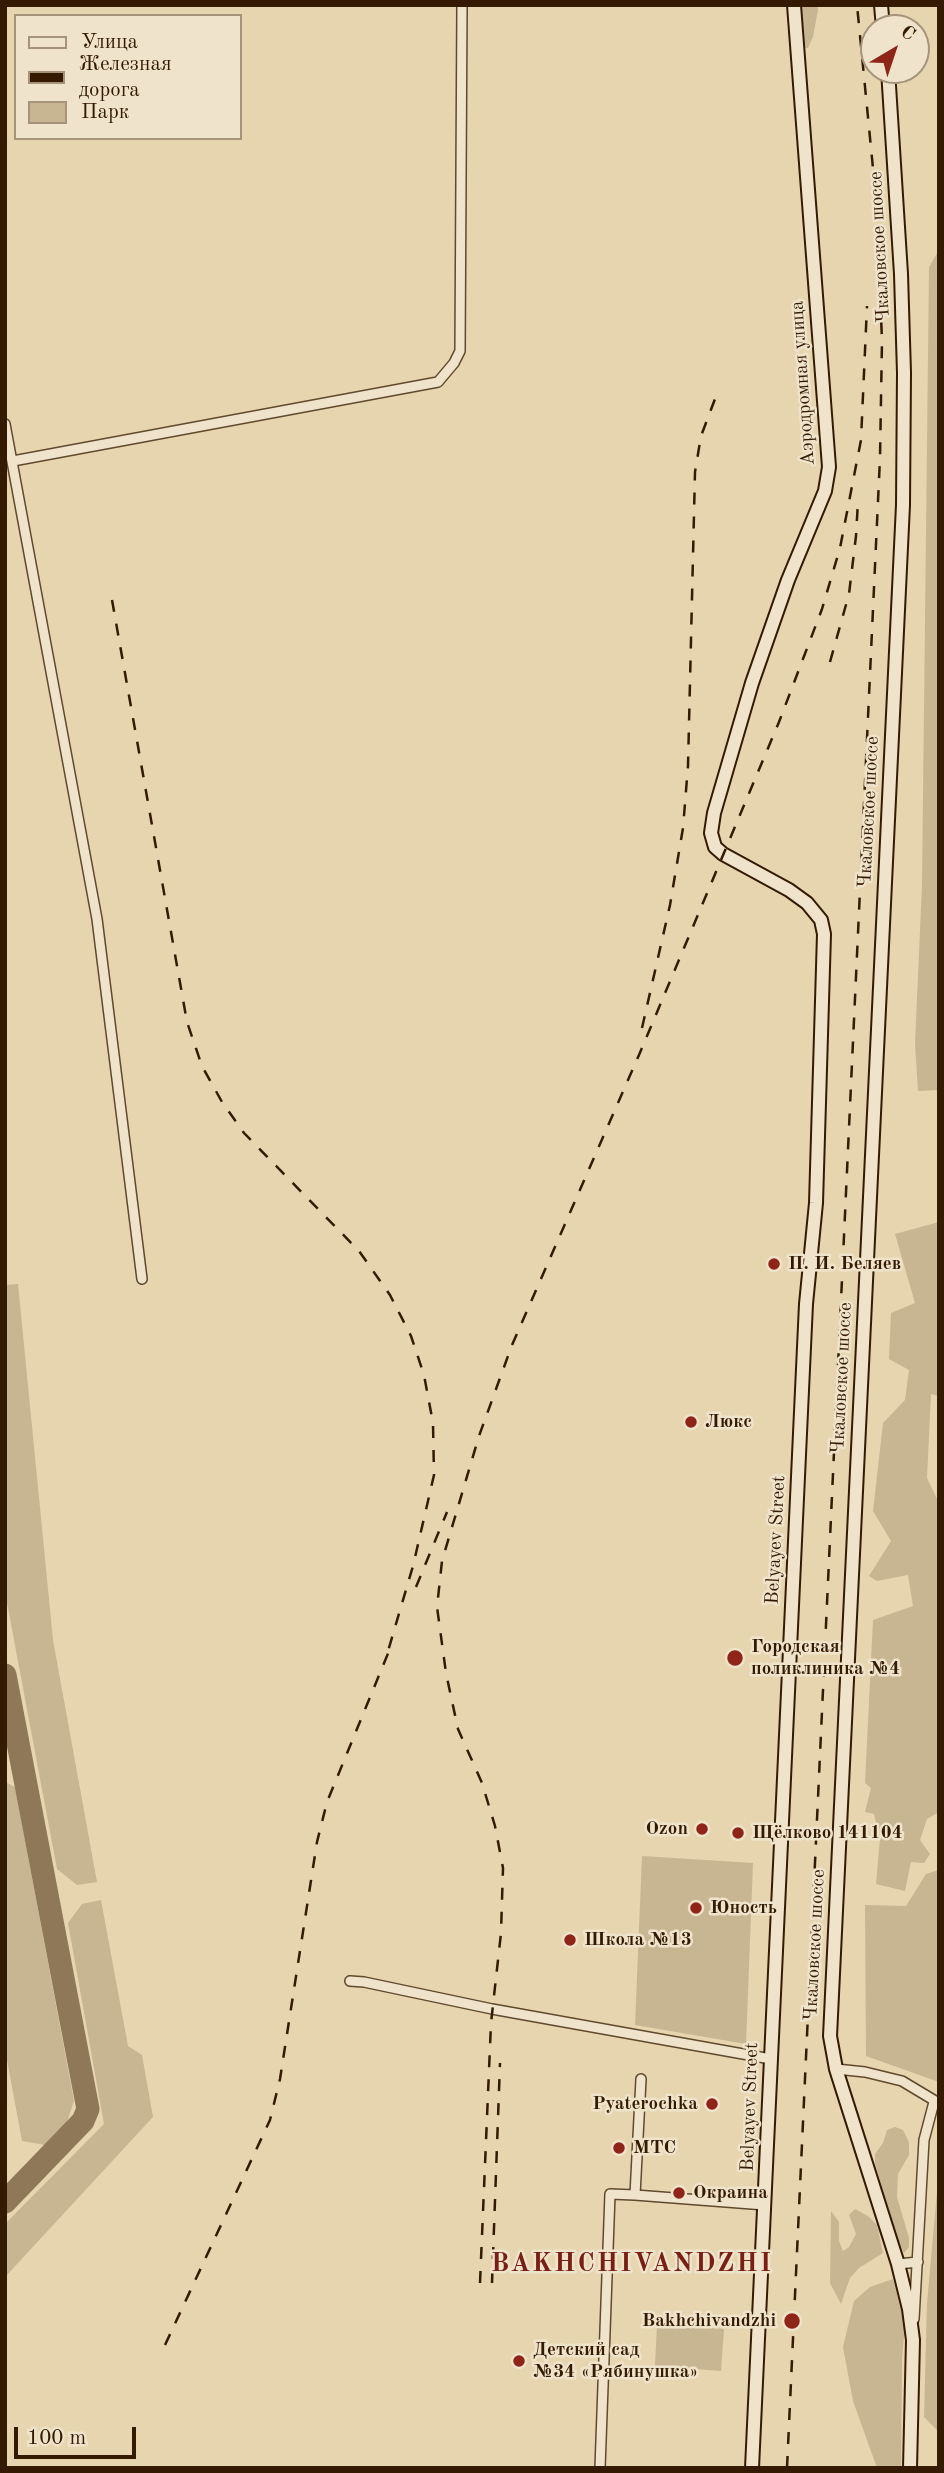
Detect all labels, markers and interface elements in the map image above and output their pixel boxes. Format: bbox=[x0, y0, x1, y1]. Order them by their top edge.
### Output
legend bbox=[14, 14, 242, 140]
north arrow bbox=[860, 14, 930, 84]
text: С bbox=[896, 23, 918, 45]
text: Улица bbox=[81, 32, 138, 53]
text: Железная дорога bbox=[79, 54, 172, 101]
text: Парк bbox=[81, 102, 129, 123]
street label: Чкаловское шоссе bbox=[865, 171, 895, 323]
street label: Аэродромная улица bbox=[786, 300, 820, 466]
street label: Чкаловское шоссе bbox=[854, 736, 884, 888]
place label: П. И. Беляев bbox=[788, 1253, 901, 1275]
marker: П. И. Беляев bbox=[766, 1256, 782, 1272]
street label: Чкаловское шоссе bbox=[827, 1302, 857, 1454]
place label: Люкс bbox=[705, 1411, 752, 1433]
marker: Люкс bbox=[683, 1414, 699, 1430]
street label: Belyayev Street bbox=[761, 1475, 791, 1605]
place label: Городская поликлиника №4 bbox=[751, 1636, 900, 1680]
marker: Городская поликлиника №4 bbox=[725, 1648, 745, 1668]
place label: Ozon bbox=[646, 1818, 688, 1840]
marker: Ozon bbox=[694, 1821, 710, 1837]
place label: Щёлково 141104 bbox=[752, 1822, 903, 1844]
marker: Щёлково 141104 bbox=[730, 1825, 746, 1841]
street label: Чкаловское шоссе bbox=[800, 1869, 830, 2021]
place label: Юность bbox=[710, 1897, 777, 1919]
marker: Юность bbox=[688, 1900, 704, 1916]
place label: Школа №13 bbox=[584, 1929, 692, 1951]
marker: Школа №13 bbox=[562, 1932, 578, 1948]
street label: Belyayev Street bbox=[736, 2042, 764, 2172]
place label: Pyaterochka bbox=[592, 2093, 698, 2115]
marker: Pyaterochka bbox=[704, 2096, 720, 2112]
place label: МТС bbox=[633, 2137, 676, 2159]
marker: МТС bbox=[611, 2140, 627, 2156]
place label: Окраина bbox=[693, 2182, 768, 2204]
marker: Окраина bbox=[671, 2185, 687, 2201]
district label: BAKHCHIVANDZHI bbox=[493, 2248, 771, 2280]
place label: Bakhchivandzhi bbox=[642, 2310, 776, 2332]
marker: Bakhchivandzhi bbox=[782, 2311, 802, 2331]
place label: Детский сад №34 «Рябинушка» bbox=[533, 2339, 698, 2383]
marker: Детский сад №34 «Рябинушка» bbox=[511, 2353, 527, 2369]
scale bar bbox=[18, 2414, 140, 2458]
text: 100 m bbox=[27, 2428, 86, 2449]

